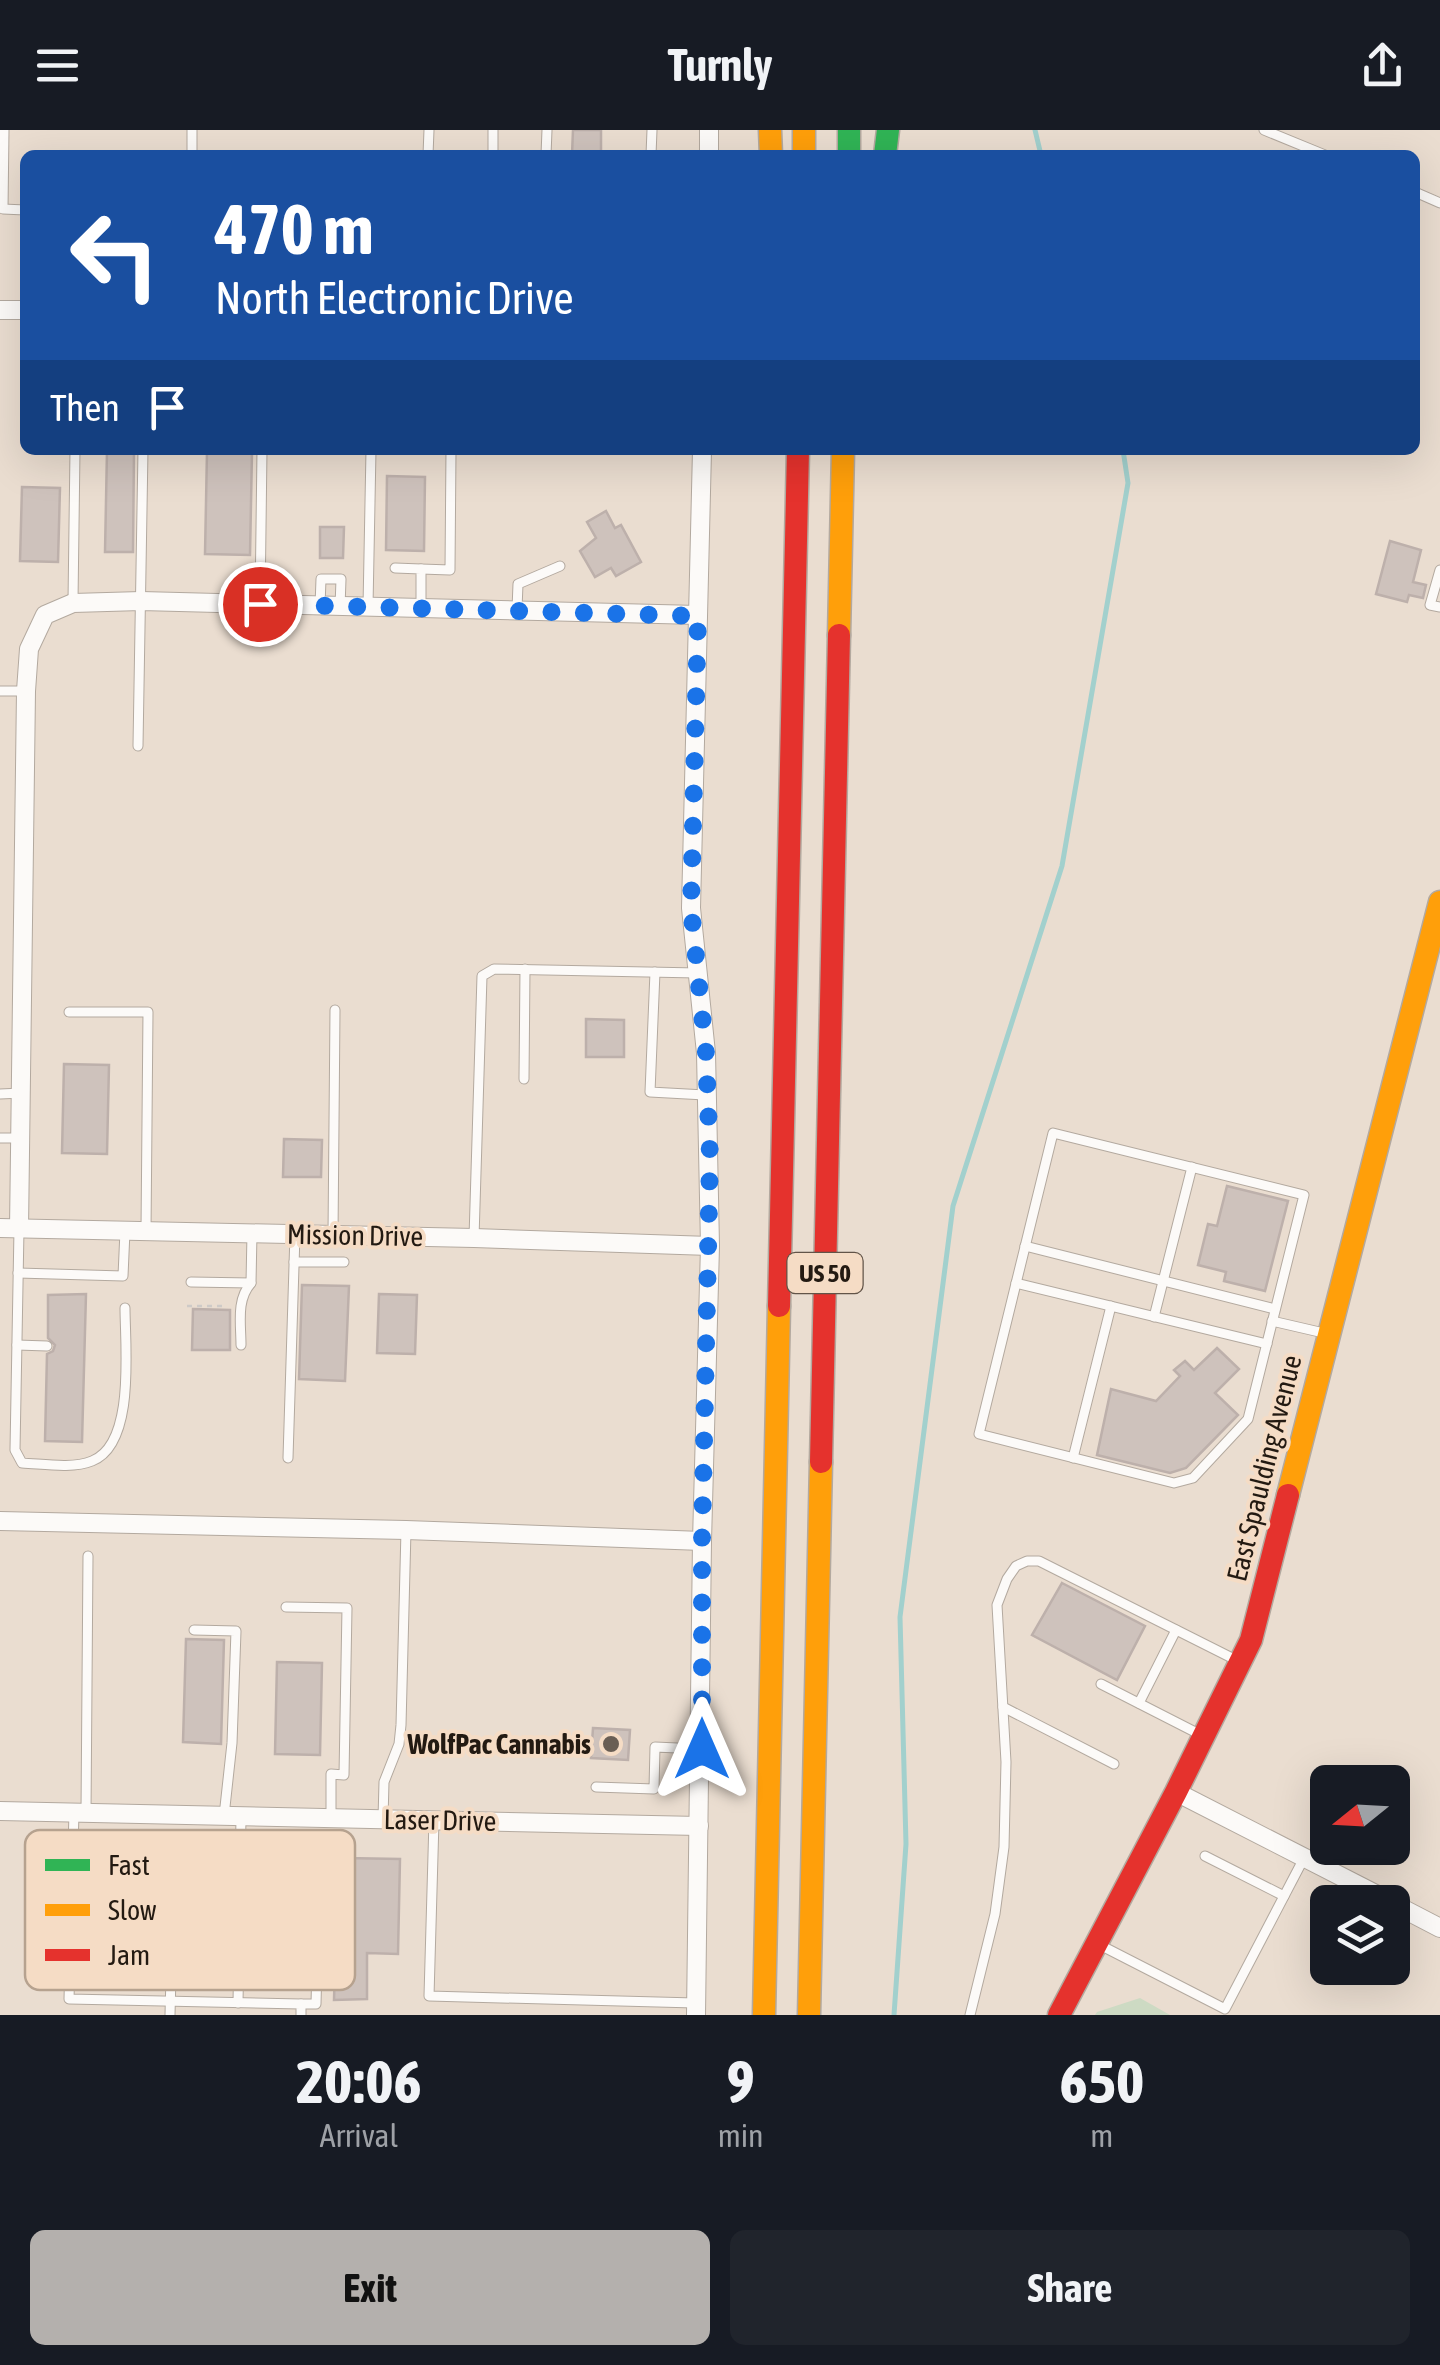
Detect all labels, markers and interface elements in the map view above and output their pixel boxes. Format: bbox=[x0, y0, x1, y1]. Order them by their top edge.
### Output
icon: menu bbox=[30, 38, 85, 93]
icon: share bbox=[1355, 38, 1410, 93]
text: Turnly bbox=[668, 39, 772, 91]
text: 470 m bbox=[215, 189, 374, 269]
icon: left bbox=[50, 190, 180, 320]
text: North Electronic Drive bbox=[215, 272, 574, 324]
icon: arrive bbox=[140, 380, 195, 435]
text: Then bbox=[50, 386, 120, 429]
pin bbox=[218, 562, 303, 647]
icon: arrive bbox=[233, 577, 288, 632]
street label: Mission Drive bbox=[287, 1218, 423, 1252]
road number: US 50 bbox=[788, 1253, 862, 1293]
street label: East Spaulding Avenue bbox=[1220, 1352, 1308, 1584]
position arrow bbox=[650, 1697, 754, 1801]
place label: WolfPac Cannabis bbox=[406, 1728, 591, 1760]
marker: WolfPac Cannabis bbox=[600, 1733, 622, 1755]
north arrow bbox=[1310, 1765, 1410, 1865]
map controls bbox=[1310, 1765, 1410, 1985]
street label: Laser Drive bbox=[383, 1803, 497, 1837]
legend bbox=[25, 1830, 355, 1990]
text: Fast bbox=[108, 1849, 150, 1881]
button: layers bbox=[1310, 1885, 1410, 1985]
text: Slow bbox=[108, 1894, 157, 1926]
text: Jam bbox=[108, 1939, 150, 1971]
text: 20:06 bbox=[296, 2047, 422, 2116]
text: 9 bbox=[727, 2047, 755, 2116]
text: 650 bbox=[1059, 2047, 1144, 2116]
text: Arrival bbox=[320, 2117, 398, 2154]
text: min bbox=[718, 2117, 764, 2154]
text: m bbox=[1090, 2117, 1113, 2154]
button: Exit bbox=[30, 2230, 710, 2345]
button: Share bbox=[730, 2230, 1410, 2345]

